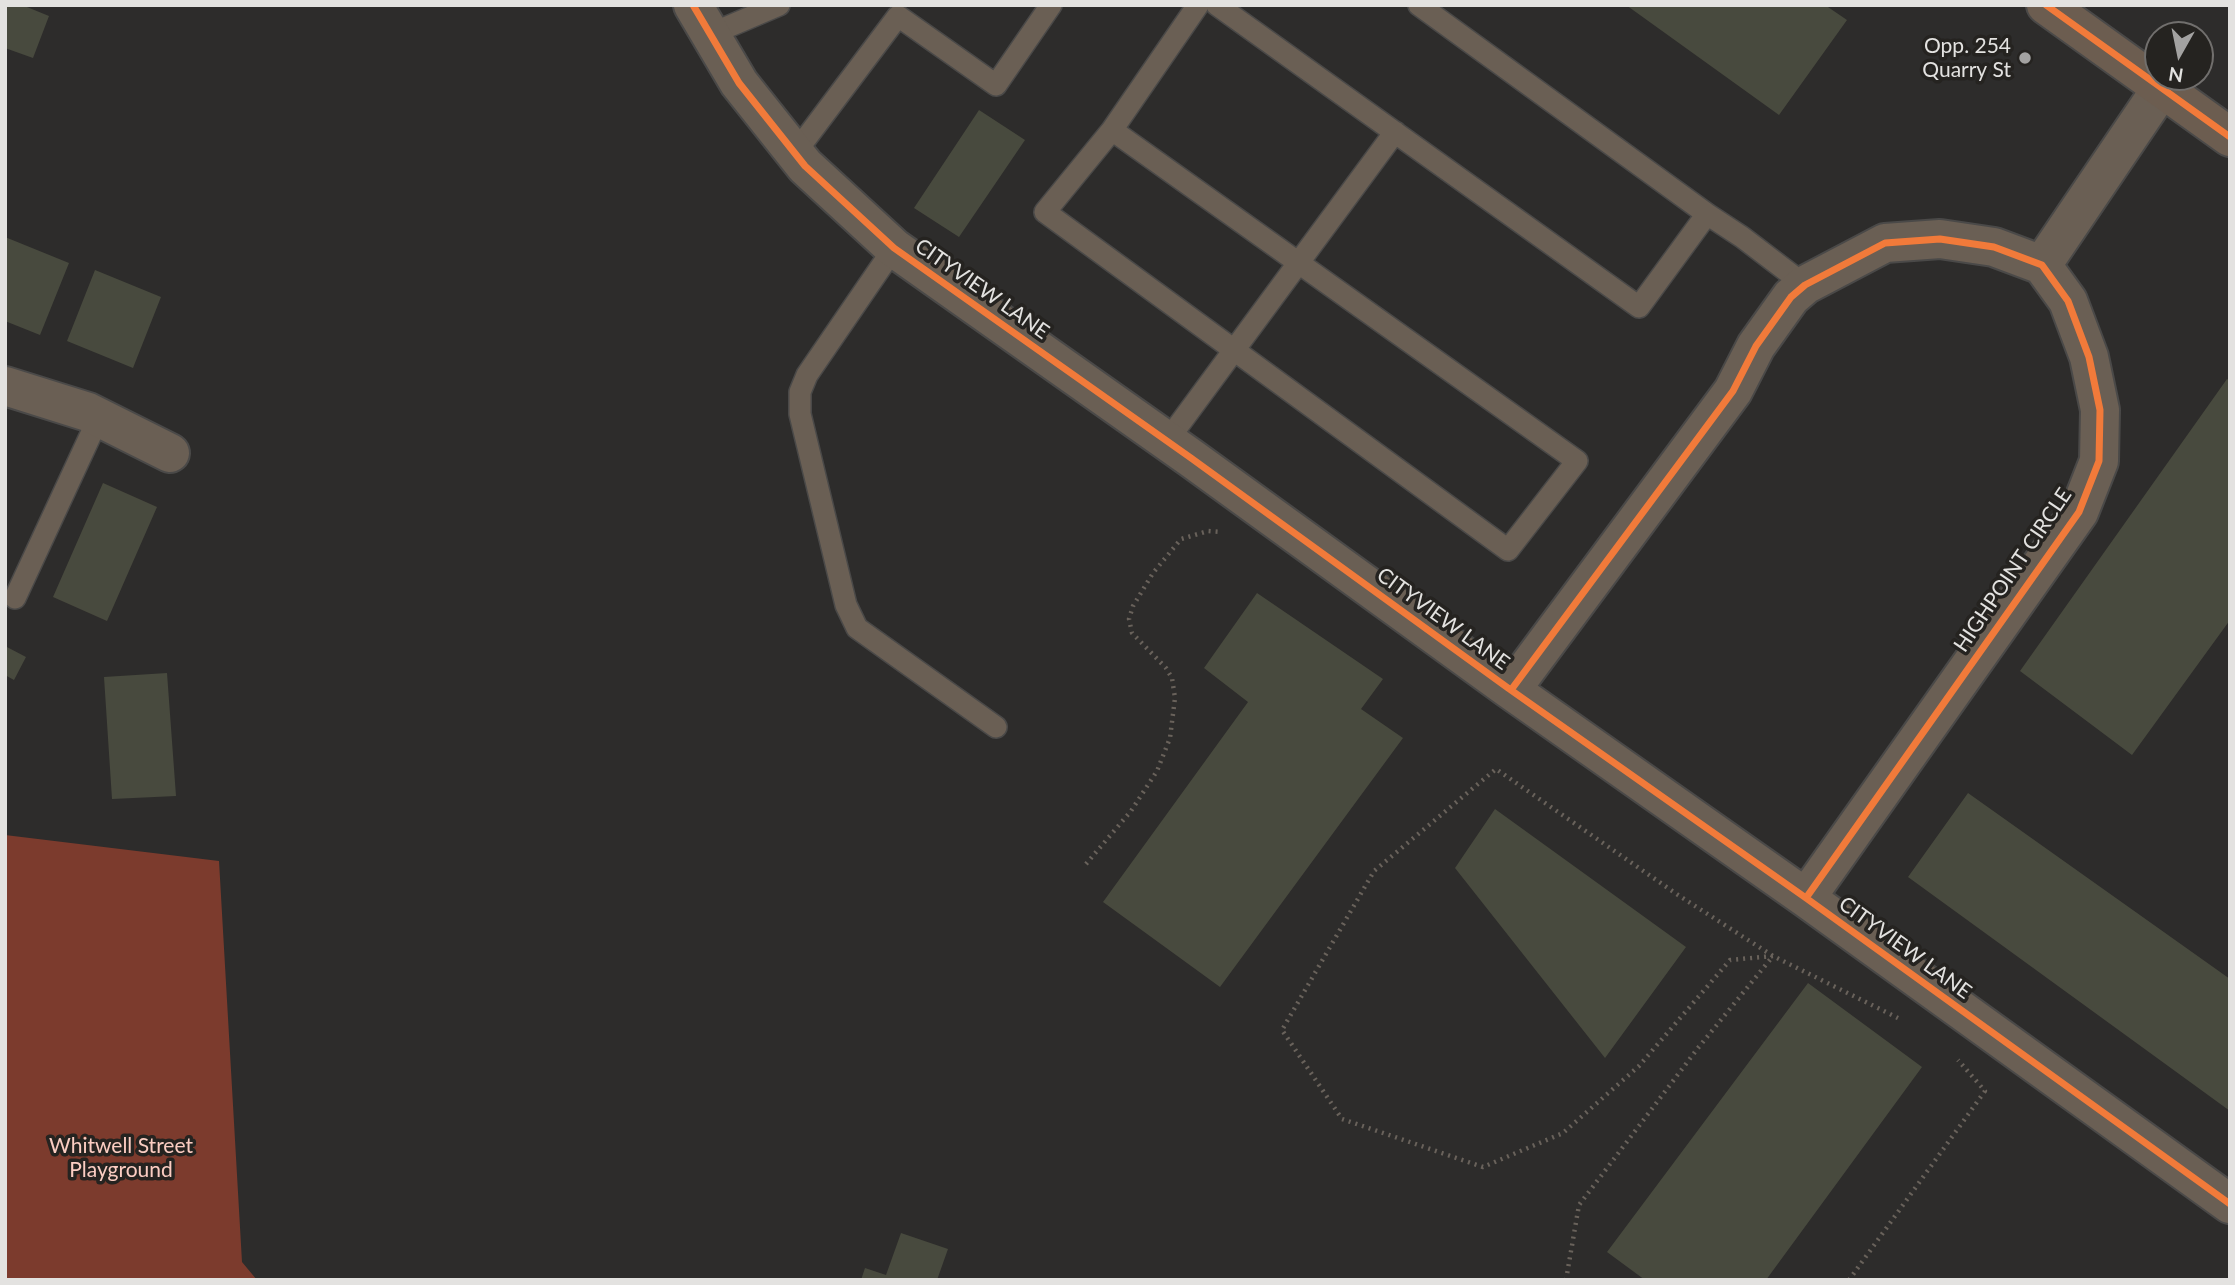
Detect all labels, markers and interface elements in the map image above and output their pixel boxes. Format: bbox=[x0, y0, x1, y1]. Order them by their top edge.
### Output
north arrow bbox=[2144, 21, 2214, 91]
place label: Opp. 254 Quarry St bbox=[1922, 33, 2011, 83]
marker: Opp. 254 Quarry St bbox=[2017, 50, 2033, 66]
text: N bbox=[2167, 63, 2185, 88]
street label: CITYVIEW LANE bbox=[910, 233, 1054, 345]
street label: HIGHPOINT CIRCLE bbox=[1949, 483, 2077, 657]
street label: CITYVIEW LANE bbox=[1372, 562, 1514, 676]
street label: CITYVIEW LANE bbox=[1834, 891, 1976, 1005]
park label: Whitwell Street Playground bbox=[49, 1133, 193, 1183]

